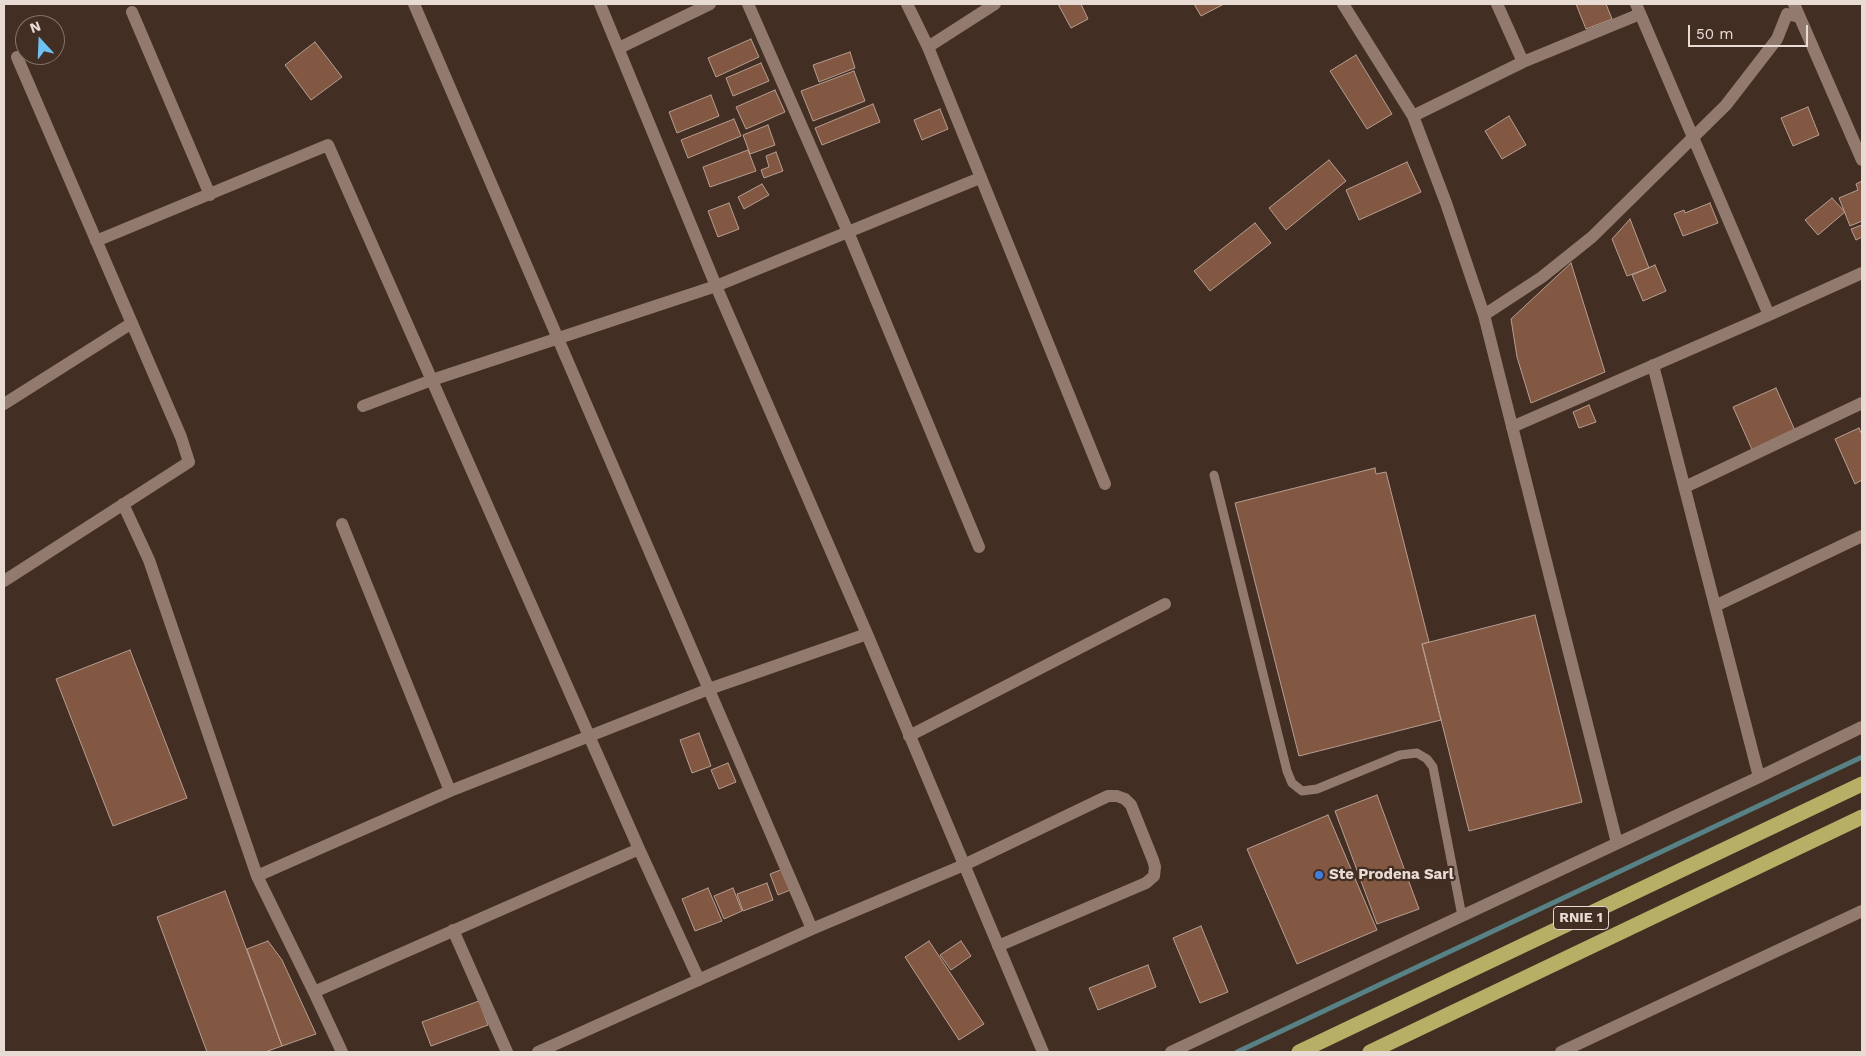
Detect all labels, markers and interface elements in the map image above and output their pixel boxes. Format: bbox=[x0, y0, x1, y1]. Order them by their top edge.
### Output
north arrow bbox=[15, 15, 65, 65]
scale bar bbox=[1691, 15, 1811, 47]
text: N bbox=[28, 18, 43, 36]
text: 50 m bbox=[1696, 25, 1733, 43]
place label: Ste Prodena Sarl bbox=[1329, 866, 1454, 884]
marker: Ste Prodena Sarl bbox=[1313, 869, 1325, 881]
road number: RNIE 1 bbox=[1554, 906, 1608, 930]

